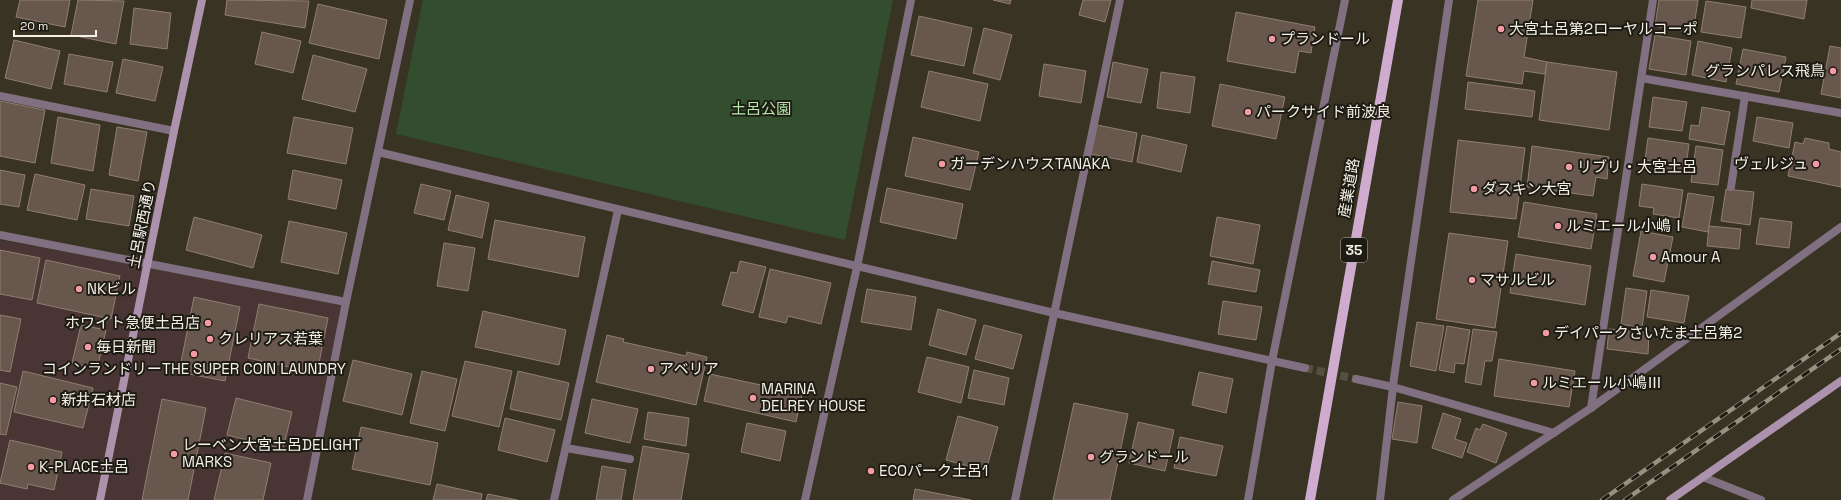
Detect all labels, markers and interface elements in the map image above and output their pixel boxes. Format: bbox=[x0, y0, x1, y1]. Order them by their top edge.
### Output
scale bar bbox=[14, 12, 96, 38]
text: 20 m bbox=[20, 18, 48, 34]
place label: 大宮土呂第2ローヤルコーポ bbox=[1509, 19, 1698, 38]
marker: 大宮土呂第2ローヤルコーポ bbox=[1496, 24, 1506, 34]
place label: プランドール bbox=[1280, 29, 1370, 48]
marker: プランドール bbox=[1267, 34, 1277, 44]
place label: グランパレス飛鳥 bbox=[1705, 61, 1825, 80]
marker: グランパレス飛鳥 bbox=[1828, 66, 1838, 76]
park label: 土呂公園 bbox=[731, 99, 791, 118]
place label: パークサイド前波良 bbox=[1256, 102, 1391, 121]
marker: パークサイド前波良 bbox=[1243, 107, 1253, 117]
place label: ガーデンハウスTANAKA bbox=[950, 154, 1111, 173]
place label: ヴェルジュ bbox=[1734, 154, 1808, 173]
street label: 産業道路 bbox=[1334, 157, 1363, 219]
place label: リブリ・大宮土呂 bbox=[1577, 157, 1697, 176]
marker: ガーデンハウスTANAKA bbox=[937, 159, 947, 169]
marker: ヴェルジュ bbox=[1811, 159, 1821, 169]
marker: リブリ・大宮土呂 bbox=[1564, 162, 1574, 172]
street label: 土呂駅西通り bbox=[124, 178, 159, 270]
place label: ダスキン大宮 bbox=[1482, 179, 1572, 198]
marker: ダスキン大宮 bbox=[1469, 184, 1479, 194]
place label: ルミエール小嶋Ⅰ bbox=[1566, 216, 1686, 235]
marker: ルミエール小嶋Ⅰ bbox=[1553, 221, 1563, 231]
road number: 35 bbox=[1341, 238, 1367, 262]
place label: Amour A bbox=[1661, 247, 1721, 266]
marker: Amour A bbox=[1648, 252, 1658, 262]
place label: マサルビル bbox=[1480, 270, 1555, 289]
marker: マサルビル bbox=[1467, 275, 1477, 285]
place label: NKビル bbox=[87, 279, 136, 298]
marker: NKビル bbox=[74, 284, 84, 294]
place label: ホワイト急便土呂店 bbox=[65, 313, 200, 332]
marker: ホワイト急便土呂店 bbox=[203, 318, 213, 328]
place label: デイパークさいたま土呂第2 bbox=[1554, 323, 1742, 342]
marker: デイパークさいたま土呂第2 bbox=[1541, 328, 1551, 338]
place label: クレリアス若葉 bbox=[218, 329, 323, 348]
marker: クレリアス若葉 bbox=[205, 334, 215, 344]
place label: 毎日新聞 bbox=[96, 337, 156, 356]
marker: 毎日新聞 bbox=[83, 342, 93, 352]
marker: コインランドリーTHE SUPER COIN LAUNDRY bbox=[189, 349, 199, 359]
place label: コインランドリーTHE SUPER COIN LAUNDRY bbox=[42, 359, 346, 378]
place label: アベリア bbox=[659, 359, 719, 378]
marker: アベリア bbox=[646, 364, 656, 374]
place label: ルミエール小嶋Ⅲ bbox=[1542, 373, 1662, 392]
marker: ルミエール小嶋Ⅲ bbox=[1529, 378, 1539, 388]
place label: MARINA DELREY HOUSE bbox=[761, 379, 866, 415]
place label: 新井石材店 bbox=[61, 390, 136, 409]
marker: MARINA DELREY HOUSE bbox=[748, 393, 758, 403]
marker: 新井石材店 bbox=[48, 395, 58, 405]
place label: レーベン大宮土呂DELIGHT MARKS bbox=[182, 435, 361, 471]
place label: グランドール bbox=[1099, 447, 1189, 466]
marker: レーベン大宮土呂DELIGHT MARKS bbox=[169, 449, 179, 459]
marker: グランドール bbox=[1086, 452, 1096, 462]
place label: K-PLACE土呂 bbox=[39, 457, 129, 476]
place label: ECOパーク土呂1 bbox=[879, 461, 988, 480]
marker: K-PLACE土呂 bbox=[26, 462, 36, 472]
marker: ECOパーク土呂1 bbox=[866, 466, 876, 476]

